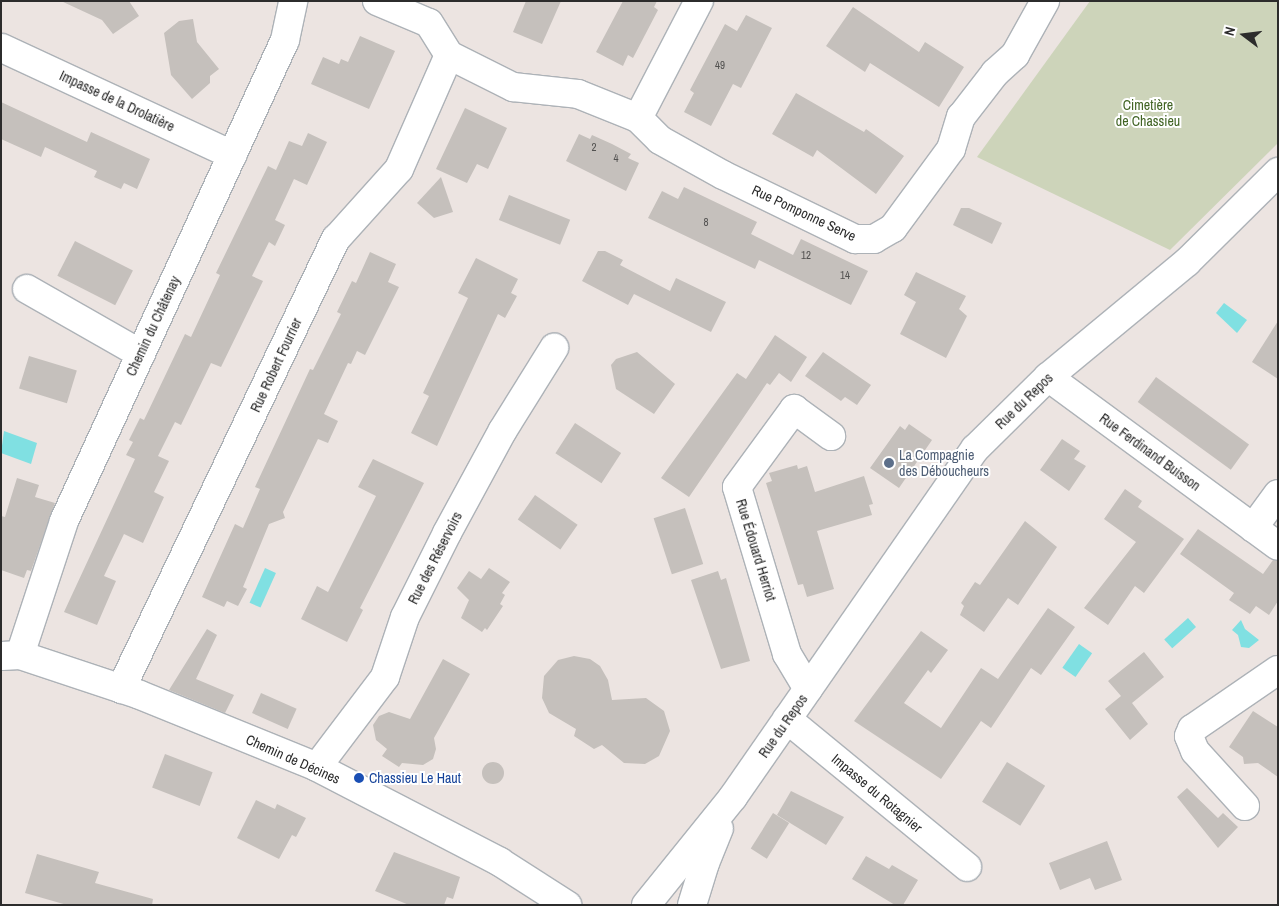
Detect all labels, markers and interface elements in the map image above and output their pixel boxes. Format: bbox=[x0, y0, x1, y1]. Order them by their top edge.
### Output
north arrow bbox=[1219, 10, 1269, 60]
text: N bbox=[1220, 25, 1239, 37]
house number: 49 bbox=[715, 58, 725, 72]
street label: Impasse de la Drolatière bbox=[57, 67, 177, 135]
park label: Cimetière de Chassieu bbox=[1116, 97, 1180, 130]
house number: 2 bbox=[591, 140, 597, 154]
house number: 4 bbox=[613, 151, 619, 165]
street label: Rue Pomponne Serve bbox=[749, 182, 859, 244]
house number: 8 bbox=[703, 215, 709, 229]
house number: 12 bbox=[801, 248, 811, 262]
house number: 14 bbox=[840, 268, 850, 282]
street label: Chemin du Châtenay bbox=[122, 273, 184, 379]
street label: Rue Robert Fourrier bbox=[247, 315, 305, 415]
street label: Rue du Repos bbox=[992, 369, 1056, 433]
street label: Rue Ferdinand Buisson bbox=[1096, 410, 1204, 494]
place label: La Compagnie des Déboucheurs bbox=[899, 447, 989, 480]
marker: La Compagnie des Déboucheurs bbox=[883, 457, 895, 469]
street label: Rue Édouard Herriot bbox=[732, 497, 780, 603]
street label: Rue des Réservoirs bbox=[404, 509, 466, 607]
street label: Rue du Repos bbox=[755, 691, 811, 761]
street label: Chemin de Décines bbox=[243, 731, 343, 787]
street label: Impasse du Rotagnier bbox=[828, 750, 926, 836]
place label: Chassieu Le Haut bbox=[369, 770, 461, 786]
marker: Chassieu Le Haut bbox=[353, 772, 365, 784]

